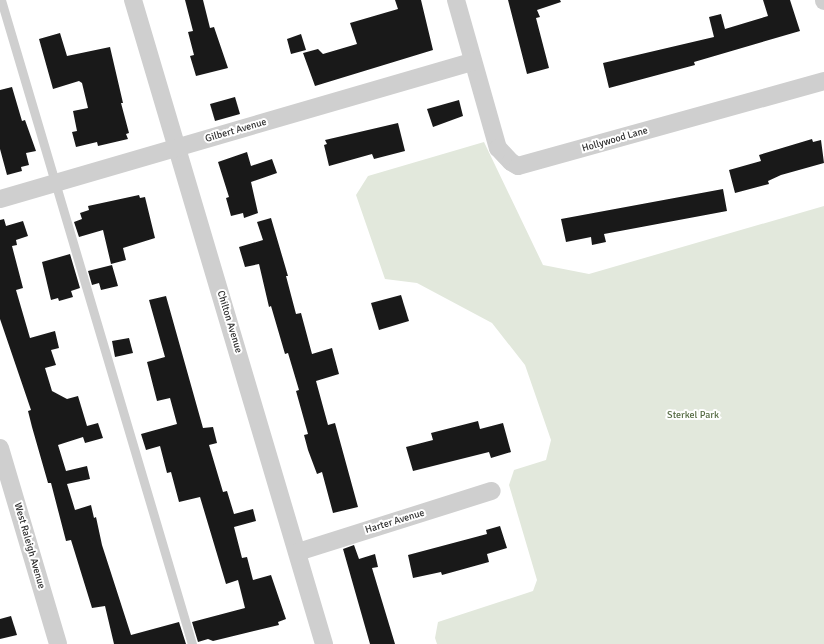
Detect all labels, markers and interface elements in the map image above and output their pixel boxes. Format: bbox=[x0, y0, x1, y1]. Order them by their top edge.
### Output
street label: Gilbert Avenue bbox=[204, 117, 268, 145]
street label: Hollywood Lane bbox=[581, 125, 649, 155]
street label: Chilton Avenue bbox=[214, 289, 244, 355]
park label: Sterkel Park bbox=[667, 410, 719, 422]
street label: West Raleigh Avenue bbox=[11, 502, 47, 590]
street label: Harter Avenue bbox=[364, 507, 426, 537]

